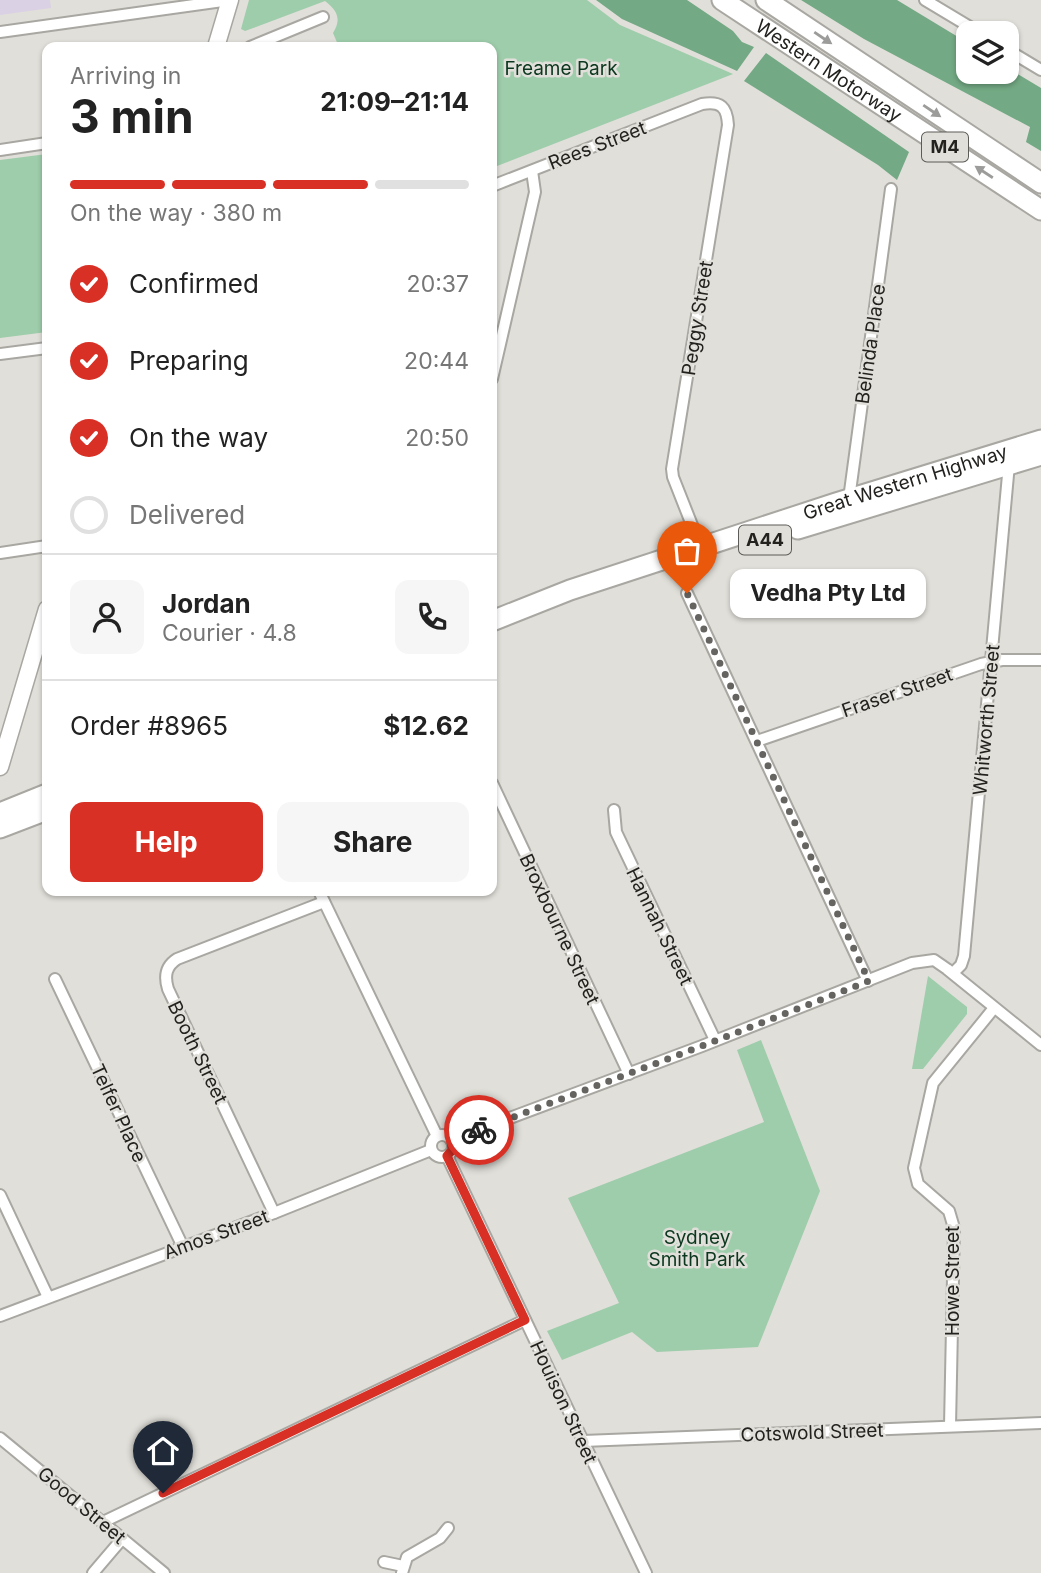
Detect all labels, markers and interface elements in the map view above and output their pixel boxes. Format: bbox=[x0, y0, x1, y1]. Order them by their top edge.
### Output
street label: Western Motorway bbox=[751, 14, 906, 127]
map controls bbox=[956, 21, 1019, 84]
button: layers bbox=[956, 21, 1019, 84]
one-way arrow bbox=[813, 31, 832, 44]
park label: Freame Park bbox=[504, 57, 618, 80]
text: Arriving in bbox=[70, 62, 181, 90]
text: 21:09–21:14 bbox=[320, 86, 469, 117]
text: 3 min bbox=[70, 88, 194, 144]
one-way arrow bbox=[922, 104, 942, 117]
street label: Rees Street bbox=[545, 116, 649, 175]
road number: M4 bbox=[922, 132, 968, 162]
one-way arrow bbox=[974, 166, 994, 179]
text: On the way · 380 m bbox=[70, 199, 282, 227]
street label: Peggy Street bbox=[677, 259, 718, 377]
icon: check bbox=[70, 265, 108, 303]
text: Confirmed bbox=[129, 268, 259, 299]
text: 20:37 bbox=[407, 270, 469, 298]
street label: Belinda Place bbox=[851, 283, 890, 406]
icon: check bbox=[70, 342, 108, 380]
text: Preparing bbox=[129, 345, 249, 376]
text: 20:44 bbox=[404, 347, 469, 375]
icon: check bbox=[70, 419, 108, 457]
text: On the way bbox=[129, 422, 268, 453]
text: 20:50 bbox=[405, 424, 469, 452]
street label: Great Western Highway bbox=[800, 440, 1011, 525]
text: Delivered bbox=[129, 499, 245, 530]
pin bbox=[657, 521, 717, 593]
road number: A44 bbox=[739, 526, 791, 554]
icon: bag bbox=[668, 532, 706, 570]
callout: Vedha Pty Ltd bbox=[729, 568, 925, 618]
text: Vedha Pty Ltd bbox=[750, 579, 906, 607]
button: person bbox=[70, 580, 144, 654]
button: phone bbox=[395, 580, 469, 654]
text: Jordan bbox=[162, 588, 251, 619]
text: Courier · 4.8 bbox=[162, 619, 297, 647]
street label: Whitworth Street bbox=[968, 644, 1005, 797]
street label: Fraser Street bbox=[839, 663, 956, 722]
text: Order #8965 bbox=[70, 710, 228, 741]
text: $12.62 bbox=[383, 710, 469, 741]
button: Help bbox=[70, 802, 263, 882]
button: Share bbox=[277, 802, 469, 882]
street label: Broxbourne Street bbox=[515, 850, 605, 1008]
street label: Hannah Street bbox=[621, 864, 698, 989]
street label: Booth Street bbox=[163, 997, 232, 1107]
street label: Telfer Place bbox=[86, 1060, 151, 1166]
courier bbox=[444, 1095, 514, 1165]
icon: bike bbox=[460, 1111, 498, 1149]
street label: Amos Street bbox=[160, 1205, 272, 1264]
park label: Sydney Smith Park bbox=[649, 1226, 746, 1271]
street label: Howe Street bbox=[941, 1226, 964, 1336]
street label: Houison Street bbox=[525, 1337, 602, 1467]
street label: Cotswold Street bbox=[740, 1419, 884, 1446]
pin bbox=[133, 1421, 193, 1493]
icon: home bbox=[144, 1432, 182, 1470]
street label: Good Street bbox=[33, 1462, 130, 1549]

